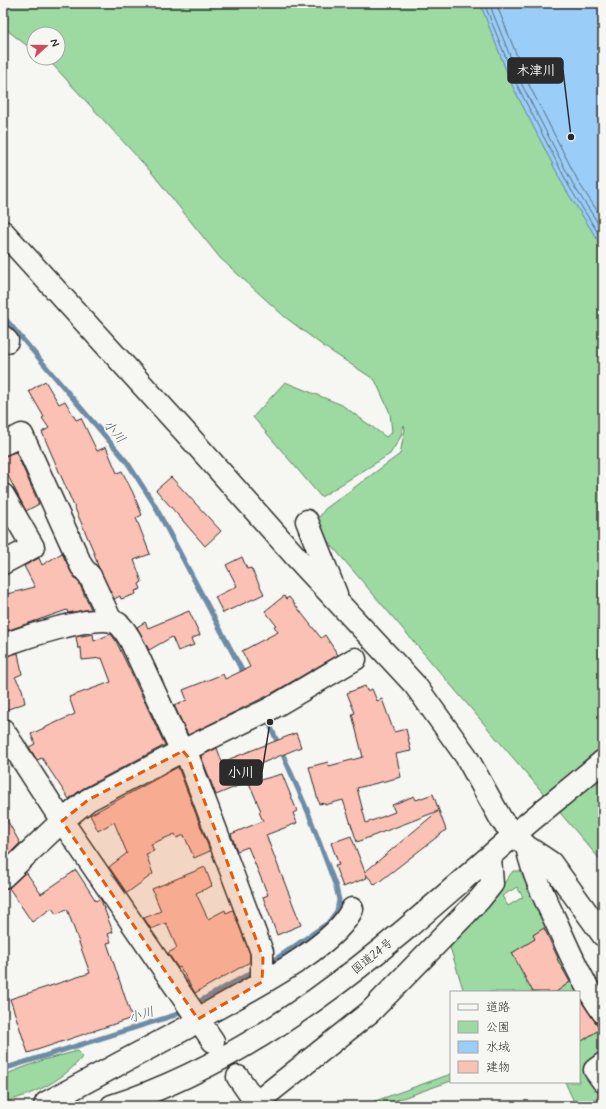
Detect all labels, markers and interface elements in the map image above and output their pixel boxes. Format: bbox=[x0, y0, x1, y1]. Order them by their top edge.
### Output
north arrow bbox=[26, 26, 66, 66]
text: N bbox=[47, 37, 62, 49]
callout: 木津川 bbox=[508, 58, 563, 83]
text: 木津川 bbox=[516, 63, 556, 80]
water label: 小川 bbox=[99, 417, 129, 447]
callout: 小川 bbox=[220, 760, 262, 785]
text: 小川 bbox=[228, 765, 254, 782]
street label: 国道24号 bbox=[348, 935, 397, 978]
legend bbox=[450, 991, 580, 1083]
text: 道路 bbox=[486, 1000, 510, 1016]
water label: 小川 bbox=[127, 1004, 156, 1027]
text: 公園 bbox=[486, 1020, 510, 1036]
text: 水域 bbox=[486, 1040, 510, 1056]
text: 建物 bbox=[486, 1060, 510, 1076]

